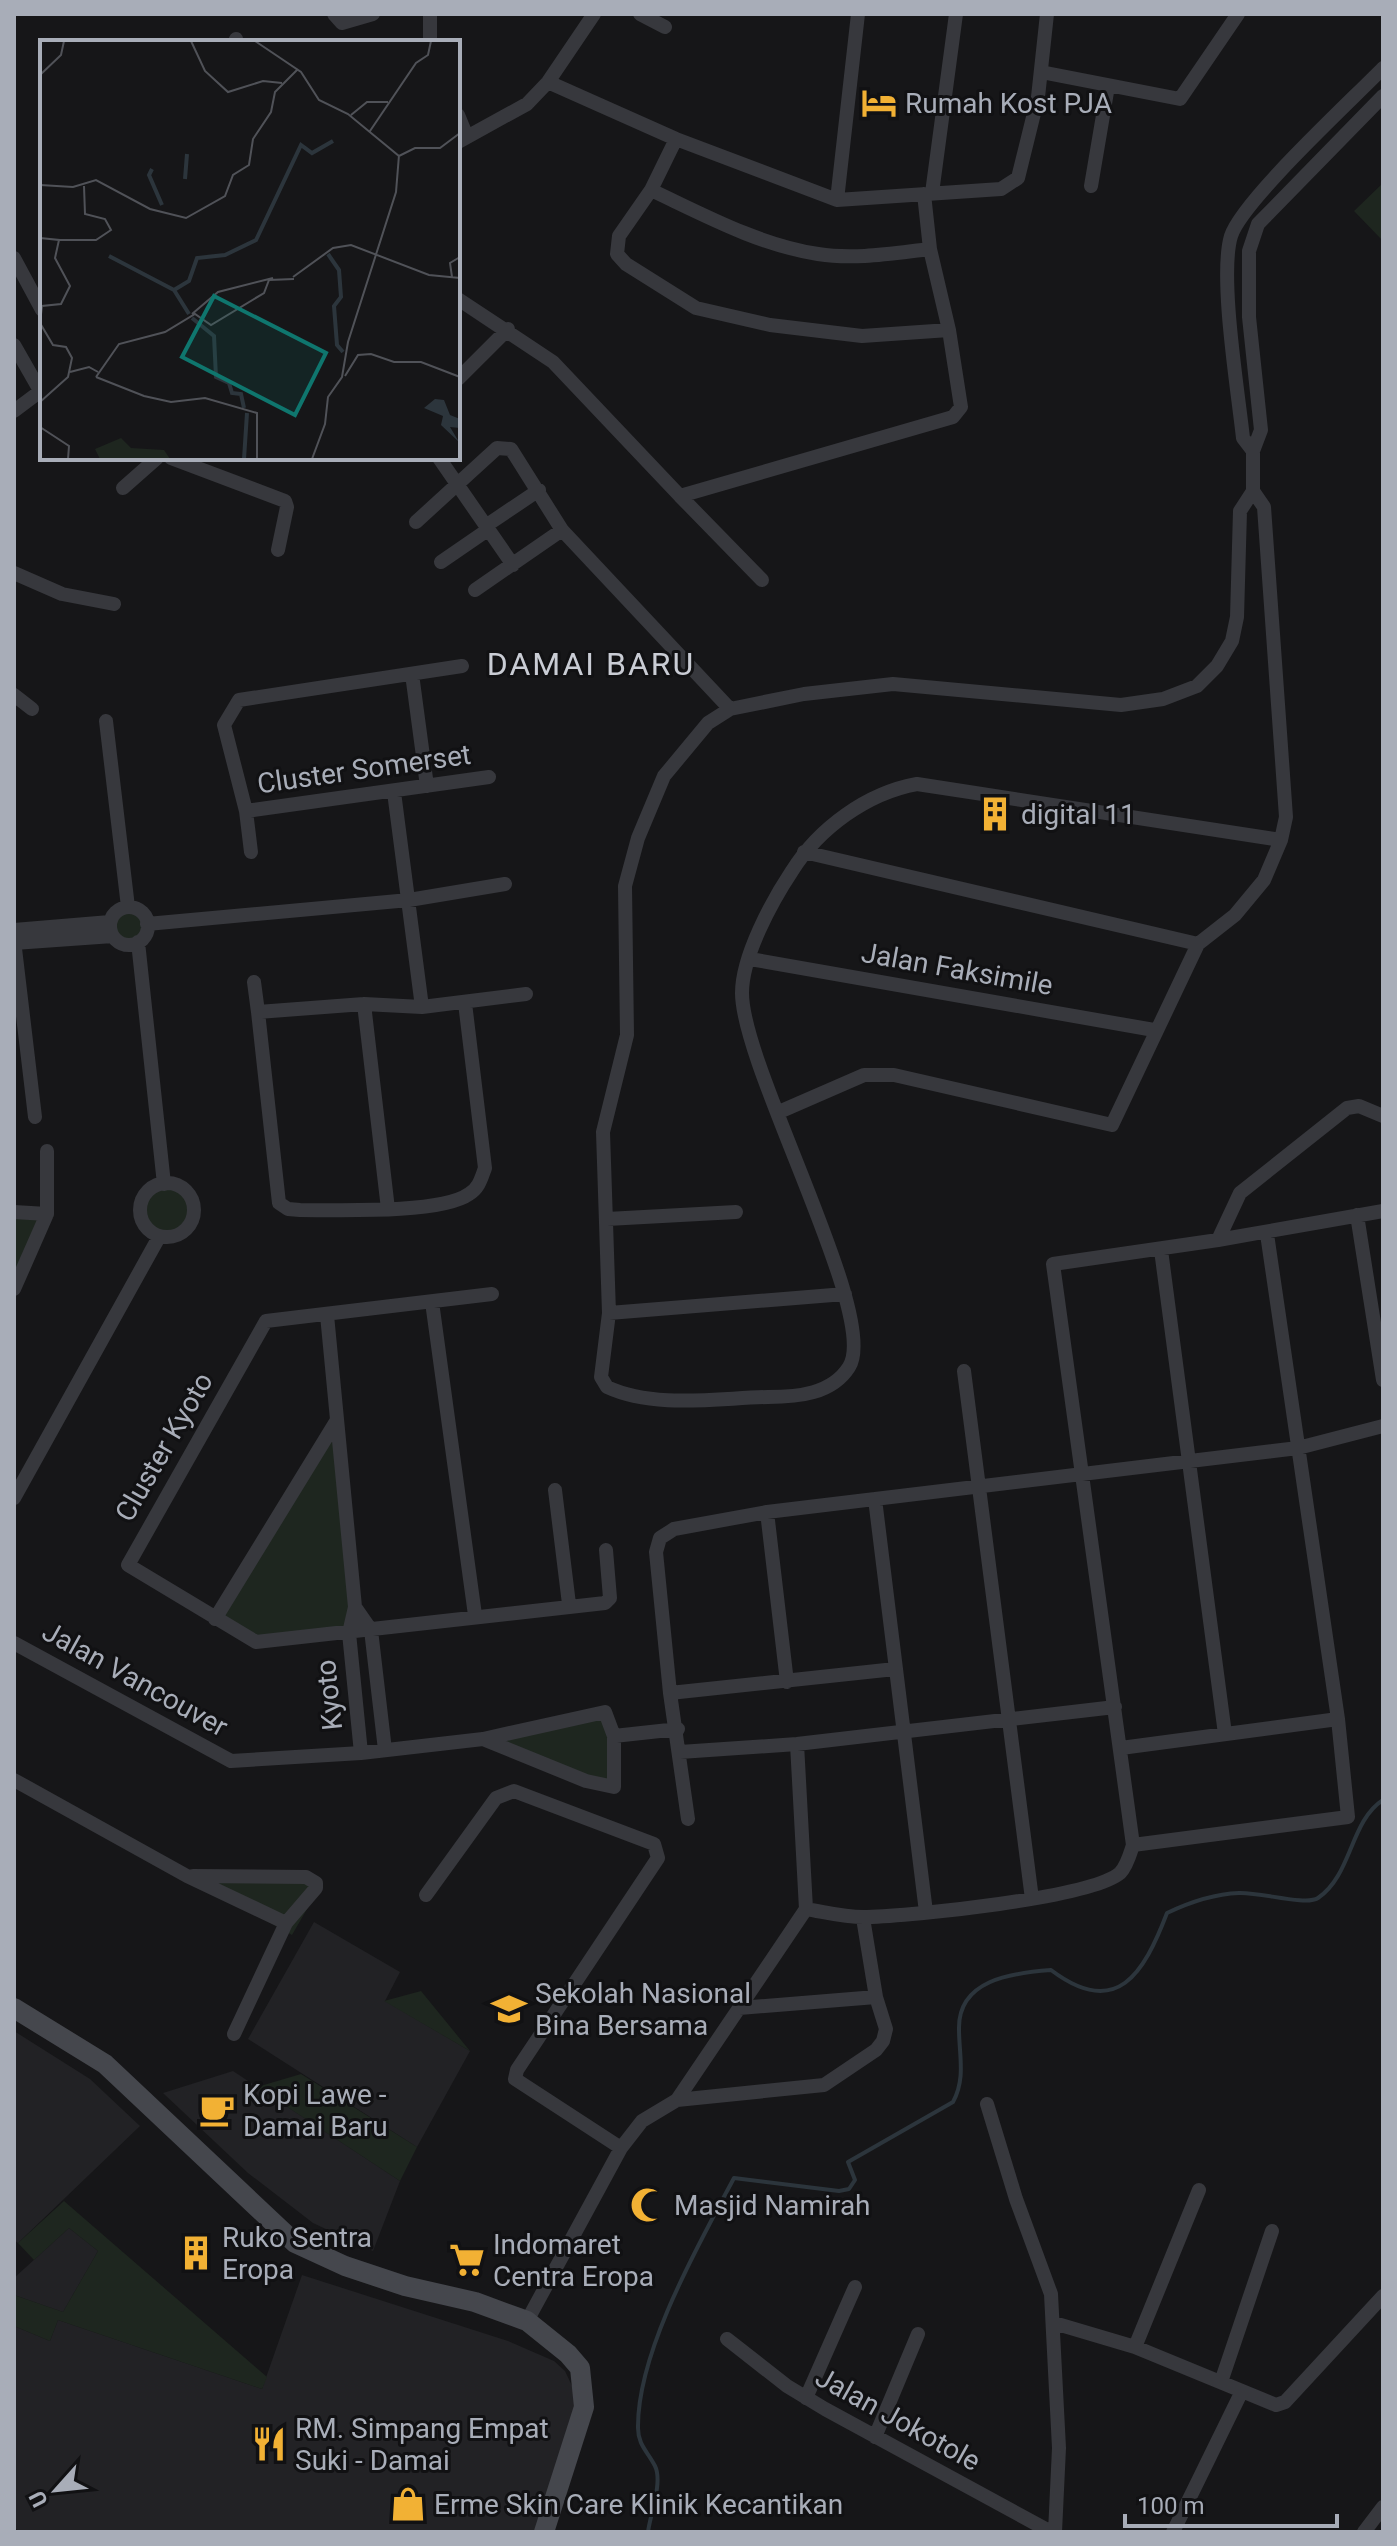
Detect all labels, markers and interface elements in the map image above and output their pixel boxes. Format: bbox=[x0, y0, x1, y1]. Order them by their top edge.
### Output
inset map bbox=[40, 40, 460, 460]
hotel icon: Rumah Kost PJA bbox=[860, 84, 898, 122]
place label: Rumah Kost PJA bbox=[905, 87, 1112, 120]
district label: DAMAI BARU bbox=[487, 645, 695, 683]
street label: Cluster Somerset bbox=[255, 738, 473, 800]
building icon: digital 11 bbox=[976, 795, 1014, 833]
place label: digital 11 bbox=[1021, 798, 1136, 831]
street label: Jalan Faksimile bbox=[859, 936, 1055, 1002]
street label: Cluster Kyoto bbox=[108, 1367, 220, 1527]
street label: Jalan Vancouver bbox=[37, 1614, 234, 1744]
street label: Kyoto bbox=[309, 1658, 349, 1732]
place label: Sekolah Nasional Bina Bersama bbox=[535, 1977, 751, 2042]
school or university icon: Sekolah Nasional Bina Bersama bbox=[490, 1990, 528, 2028]
place label: Kopi Lawe - Damai Baru bbox=[243, 2078, 388, 2143]
cafe icon: Kopi Lawe - Damai Baru bbox=[198, 2091, 236, 2129]
mosque icon: Masjid Namirah bbox=[629, 2186, 667, 2224]
place label: Masjid Namirah bbox=[674, 2189, 871, 2222]
place label: Ruko Sentra Eropa bbox=[222, 2221, 372, 2286]
place label: Indomaret Centra Eropa bbox=[493, 2228, 654, 2293]
building icon: Ruko Sentra Eropa bbox=[177, 2234, 215, 2272]
supermarket icon: Indomaret Centra Eropa bbox=[448, 2241, 486, 2279]
street label: Jalan Jokotole bbox=[810, 2360, 986, 2478]
place label: RM. Simpang Empat Suki - Damai bbox=[295, 2412, 549, 2477]
restaurant icon: RM. Simpang Empat Suki - Damai bbox=[250, 2425, 288, 2463]
north arrow bbox=[16, 2450, 96, 2530]
scale bar bbox=[1125, 2478, 1337, 2528]
shop icon: Erme Skin Care Klinik Kecantikan bbox=[389, 2485, 427, 2523]
text: U bbox=[24, 2487, 53, 2511]
place label: Erme Skin Care Klinik Kecantikan bbox=[434, 2488, 843, 2521]
text: 100 m bbox=[1137, 2492, 1204, 2520]

